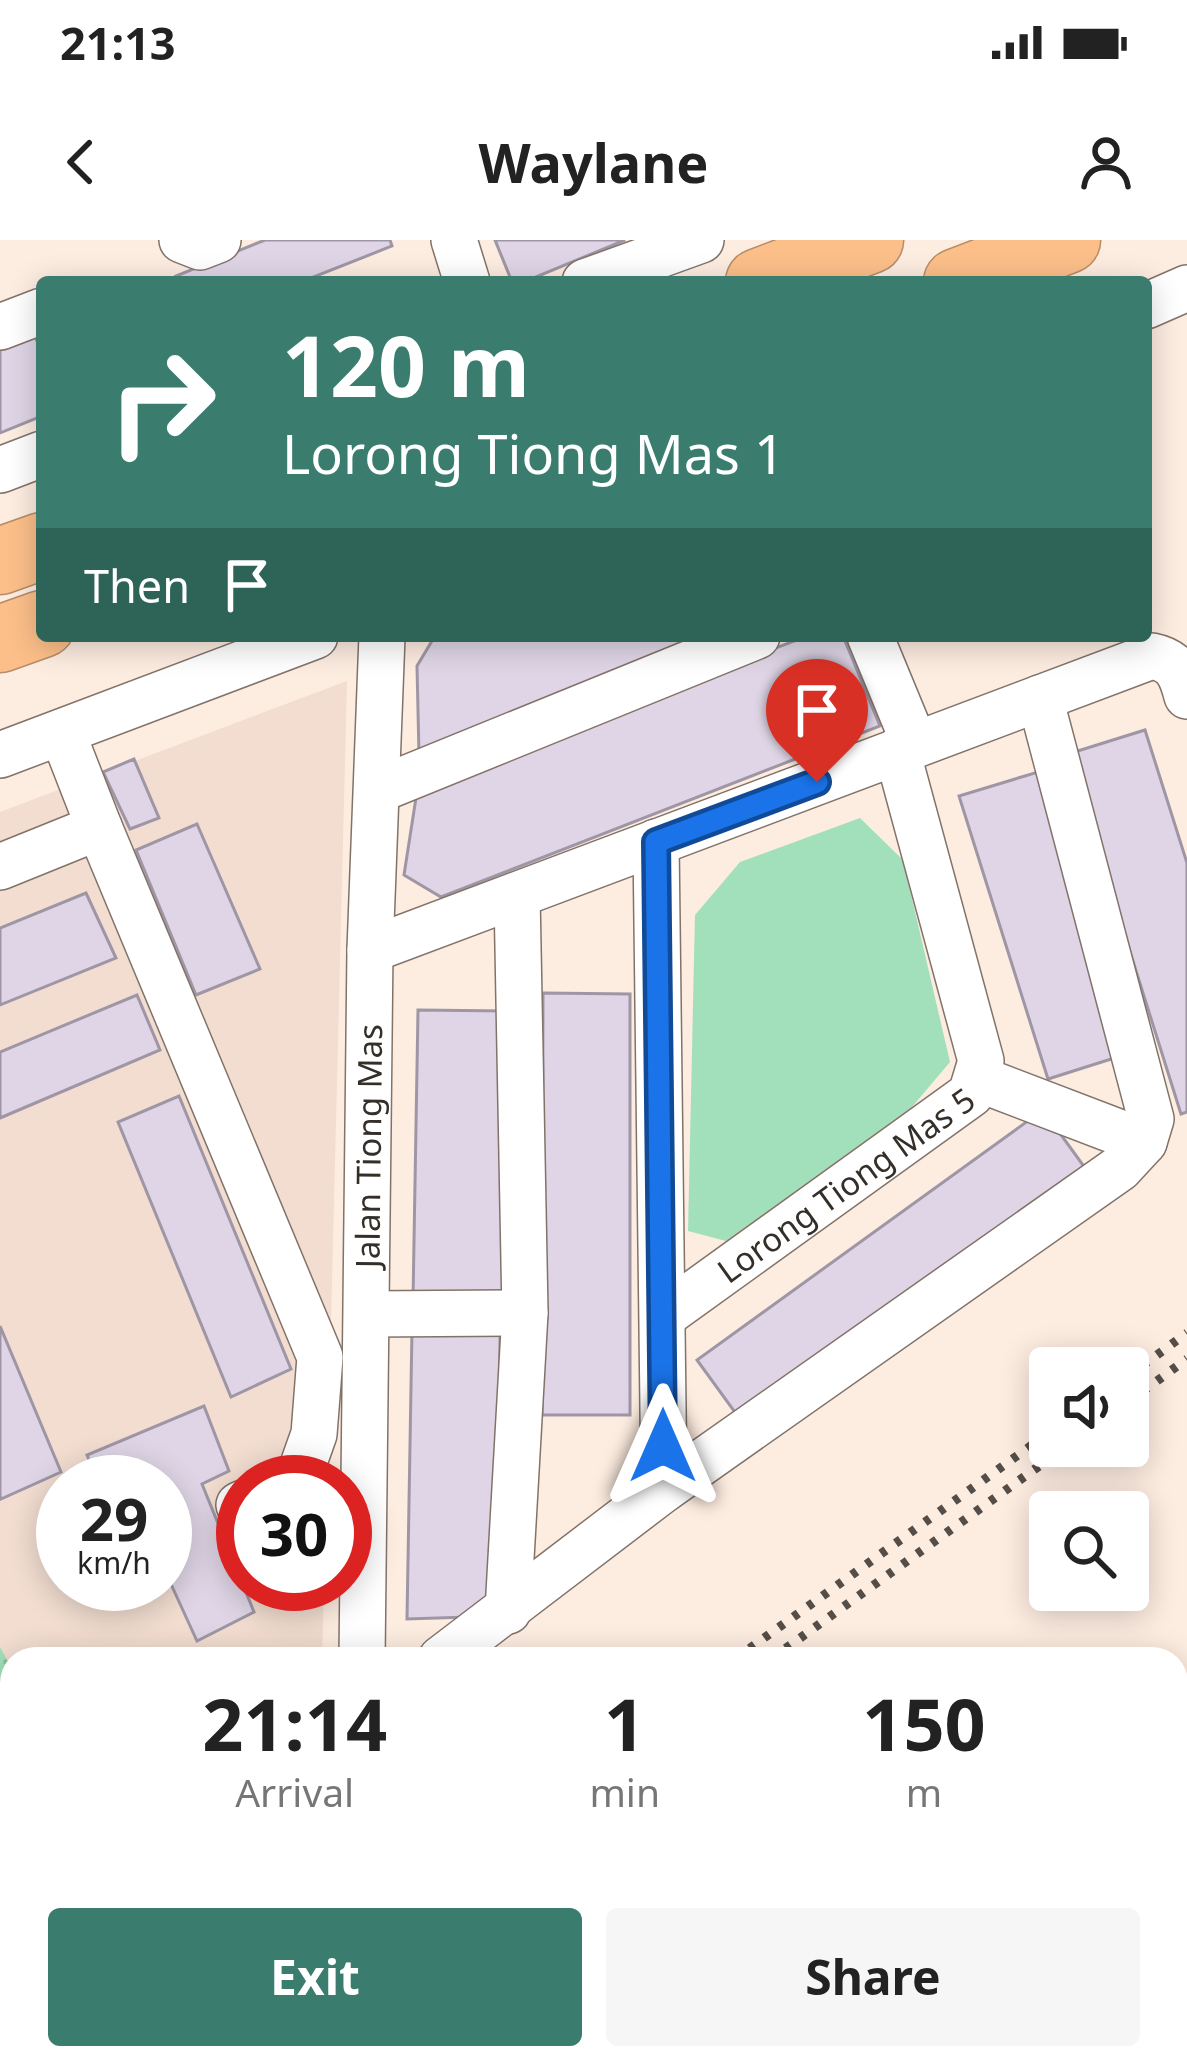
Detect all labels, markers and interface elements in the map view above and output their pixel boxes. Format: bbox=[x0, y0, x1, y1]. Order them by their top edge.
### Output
text: 21:13 bbox=[60, 12, 176, 73]
text: Waylane bbox=[478, 125, 709, 199]
icon: back bbox=[48, 129, 114, 195]
icon: person bbox=[1073, 129, 1139, 195]
text: 120 m bbox=[282, 307, 530, 422]
icon: right bbox=[84, 324, 240, 480]
text: Lorong Tiong Mas 1 bbox=[282, 416, 785, 490]
icon: arrive bbox=[214, 552, 280, 618]
text: Then bbox=[84, 555, 190, 616]
pin bbox=[766, 659, 868, 782]
icon: arrive bbox=[784, 677, 850, 743]
street label: Jalan Tiong Mas bbox=[344, 1024, 392, 1271]
street label: Lorong Tiong Mas 5 bbox=[708, 1076, 983, 1293]
map controls bbox=[1029, 1347, 1149, 1611]
button: sound bbox=[1029, 1347, 1149, 1467]
position arrow bbox=[600, 1383, 726, 1509]
speed limit sign: 30 bbox=[216, 1455, 372, 1611]
text: 29 bbox=[80, 1477, 148, 1559]
button: search bbox=[1029, 1491, 1149, 1611]
text: km/h bbox=[77, 1542, 151, 1583]
text: 21:14 bbox=[202, 1674, 387, 1772]
text: 1 bbox=[604, 1674, 645, 1772]
text: 150 bbox=[862, 1674, 986, 1772]
text: Arrival bbox=[235, 1765, 354, 1818]
text: min bbox=[589, 1765, 660, 1818]
text: m bbox=[906, 1765, 942, 1818]
button: Exit bbox=[48, 1908, 582, 2046]
button: Share bbox=[606, 1908, 1140, 2046]

